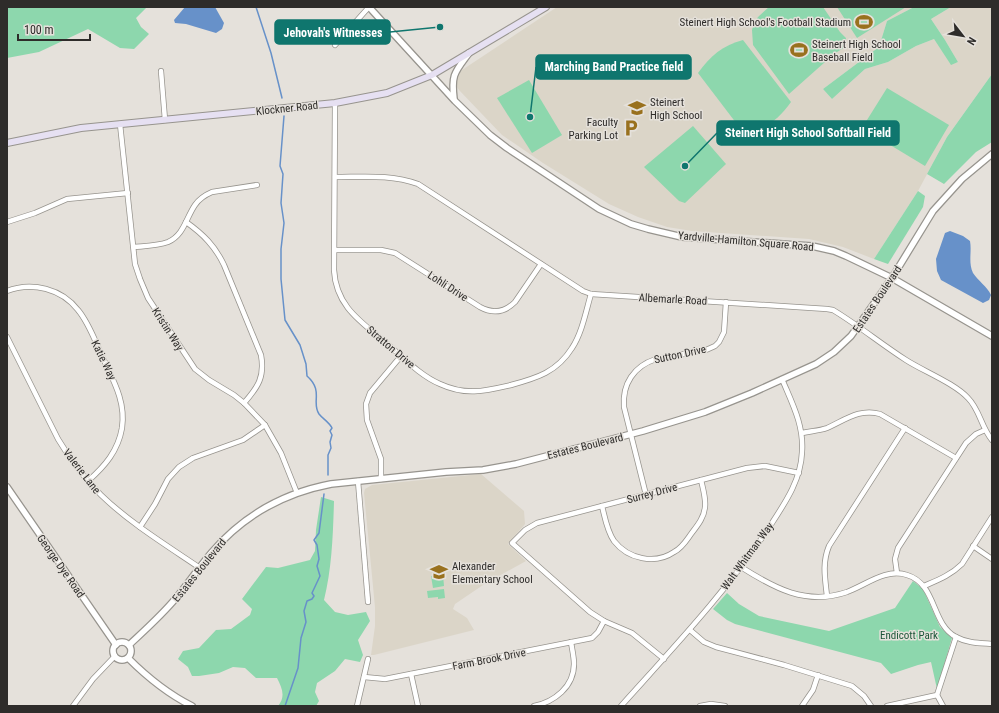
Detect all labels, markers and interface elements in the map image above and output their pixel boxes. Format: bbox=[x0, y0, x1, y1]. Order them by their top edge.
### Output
sports icon: Steinert High School's Football Stadium bbox=[854, 12, 874, 32]
scale bar bbox=[18, 16, 90, 42]
place label: Steinert High School's Football Stadium bbox=[680, 16, 851, 29]
north arrow bbox=[943, 16, 983, 56]
callout: Jehovah's Witnesses bbox=[275, 20, 390, 44]
text: 100 m bbox=[24, 23, 54, 37]
text: Jehovah's Witnesses bbox=[284, 26, 383, 40]
text: N bbox=[964, 35, 978, 47]
place label: Steinert High School Baseball Field bbox=[812, 38, 901, 64]
sports icon: Steinert High School Baseball Field bbox=[789, 40, 809, 60]
callout: Marching Band Practice field bbox=[536, 55, 691, 79]
text: Marching Band Practice field bbox=[545, 60, 683, 74]
place label: Steinert High School bbox=[650, 96, 702, 122]
school or university icon: Steinert High School bbox=[627, 98, 647, 118]
street label: Klockner Road bbox=[255, 99, 319, 118]
place label: Faculty Parking Lot bbox=[569, 116, 618, 142]
parking icon: Faculty Parking Lot bbox=[621, 118, 641, 138]
callout: Steinert High School Softball Field bbox=[717, 121, 899, 145]
text: Steinert High School Softball Field bbox=[725, 126, 891, 140]
street label: Yardville-Hamilton Square Road bbox=[678, 229, 814, 254]
street label: Estates Boulevard bbox=[850, 263, 905, 335]
street label: Lohli Drive bbox=[425, 269, 470, 304]
street label: Albemarle Road bbox=[638, 291, 708, 308]
street label: Kristin Way bbox=[149, 305, 186, 353]
street label: Stratton Drive bbox=[364, 323, 417, 371]
street label: Katie Way bbox=[88, 338, 119, 383]
street label: Sutton Drive bbox=[653, 343, 707, 366]
street label: Estates Boulevard bbox=[546, 431, 625, 462]
street label: Valerie Lane bbox=[60, 446, 103, 496]
street label: Surrey Drive bbox=[625, 481, 679, 506]
street label: Walt Whitman Way bbox=[718, 520, 777, 593]
street label: George Dye Road bbox=[34, 532, 87, 600]
street label: Estates Boulevard bbox=[170, 536, 229, 605]
place label: Alexander Elementary School bbox=[452, 560, 533, 586]
school or university icon: Alexander Elementary School bbox=[429, 562, 449, 582]
park label: Endicott Park bbox=[880, 629, 938, 642]
street label: Farm Brook Drive bbox=[451, 646, 527, 673]

